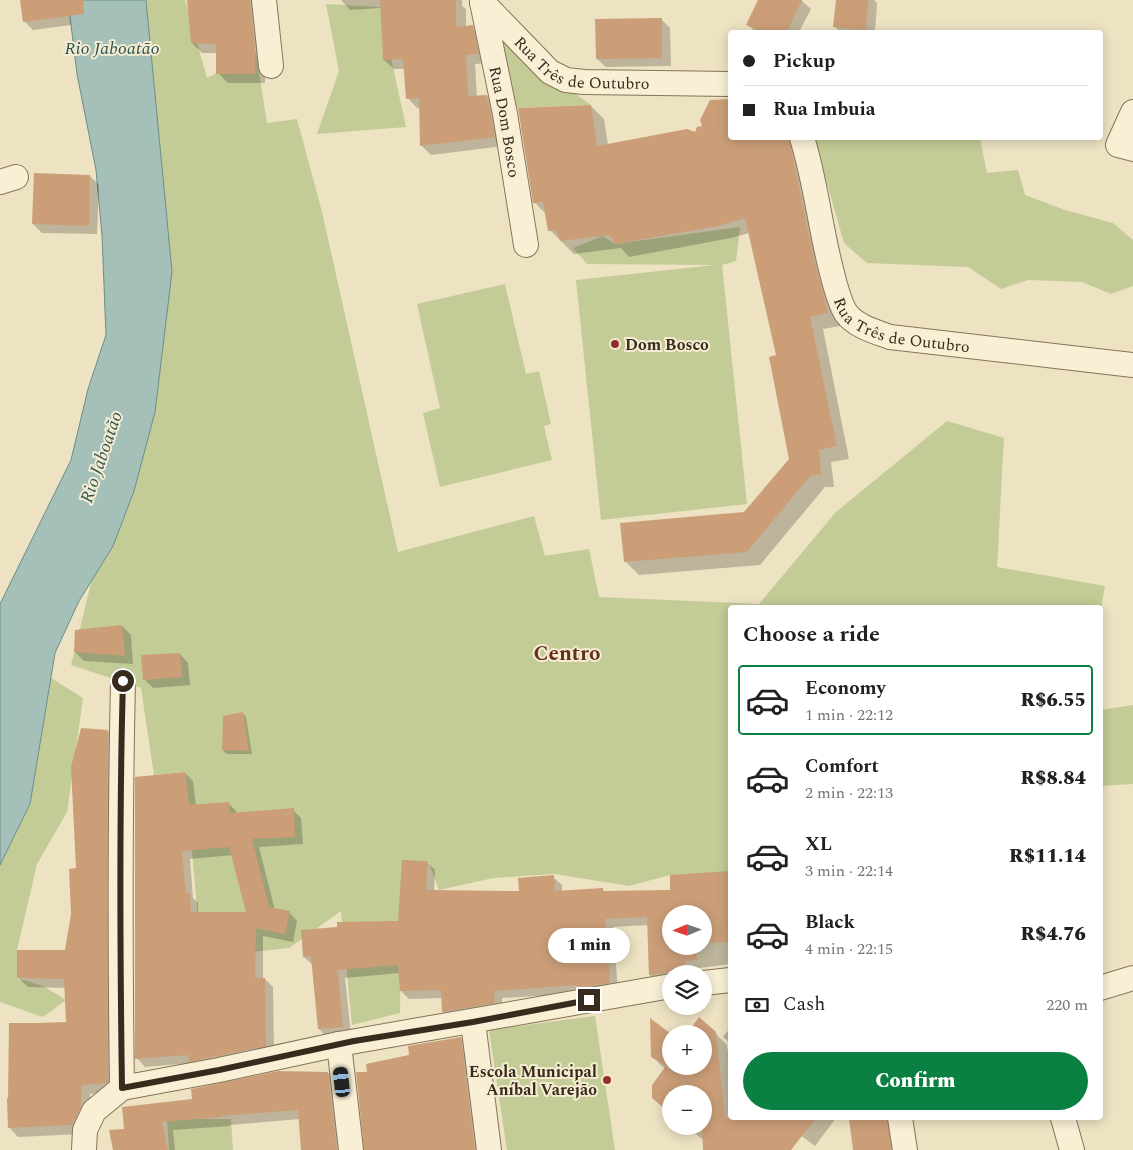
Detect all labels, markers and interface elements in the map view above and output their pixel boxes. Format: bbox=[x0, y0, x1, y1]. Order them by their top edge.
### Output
street label: Rua Três de Outubro bbox=[508, 31, 650, 96]
water label: Rio Jaboatão bbox=[64, 35, 160, 62]
text: Pickup bbox=[773, 47, 835, 76]
street label: Rua Dom Bosco bbox=[482, 64, 526, 179]
text: Rua Imbuia bbox=[773, 95, 876, 124]
street label: Rua Três de Outubro bbox=[827, 294, 971, 359]
place label: Dom Bosco bbox=[625, 333, 709, 357]
marker: Dom Bosco bbox=[609, 338, 621, 350]
water label: Rio Jaboatão bbox=[73, 408, 130, 507]
text: Choose a ride bbox=[743, 618, 880, 651]
district label: Centro bbox=[534, 638, 600, 670]
route start bbox=[112, 670, 134, 692]
text: Economy bbox=[805, 674, 886, 703]
icon: car bbox=[745, 678, 790, 723]
text: R$6.55 bbox=[1020, 686, 1086, 715]
text: 1 min · 22:12 bbox=[805, 703, 893, 727]
text: Comfort bbox=[805, 752, 879, 781]
icon: car bbox=[745, 756, 790, 801]
text: R$8.84 bbox=[1020, 764, 1086, 793]
text: 2 min · 22:13 bbox=[805, 781, 893, 805]
text: XL bbox=[805, 830, 832, 859]
icon: car bbox=[745, 834, 790, 879]
text: R$11.14 bbox=[1009, 842, 1086, 871]
text: 3 min · 22:14 bbox=[805, 859, 893, 883]
north arrow bbox=[662, 905, 712, 955]
map controls bbox=[662, 905, 712, 1135]
text: Black bbox=[805, 908, 855, 937]
icon: car bbox=[745, 912, 790, 957]
text: R$4.76 bbox=[1020, 920, 1086, 949]
callout: 1 min bbox=[548, 928, 630, 962]
text: 1 min bbox=[567, 933, 611, 957]
text: 4 min · 22:15 bbox=[805, 937, 893, 961]
button: layers bbox=[662, 965, 712, 1015]
route end bbox=[578, 989, 600, 1011]
text: Cash bbox=[783, 990, 825, 1019]
icon: cash bbox=[743, 991, 771, 1019]
text: 220 m bbox=[1046, 993, 1088, 1017]
button: + bbox=[662, 1025, 712, 1075]
button: Confirm bbox=[743, 1052, 1088, 1110]
place label: Escola Municipal Aníbal Varejão bbox=[469, 1060, 597, 1102]
car bbox=[332, 1066, 351, 1098]
marker: Escola Municipal Aníbal Varejão bbox=[601, 1074, 613, 1086]
button: − bbox=[662, 1085, 712, 1135]

